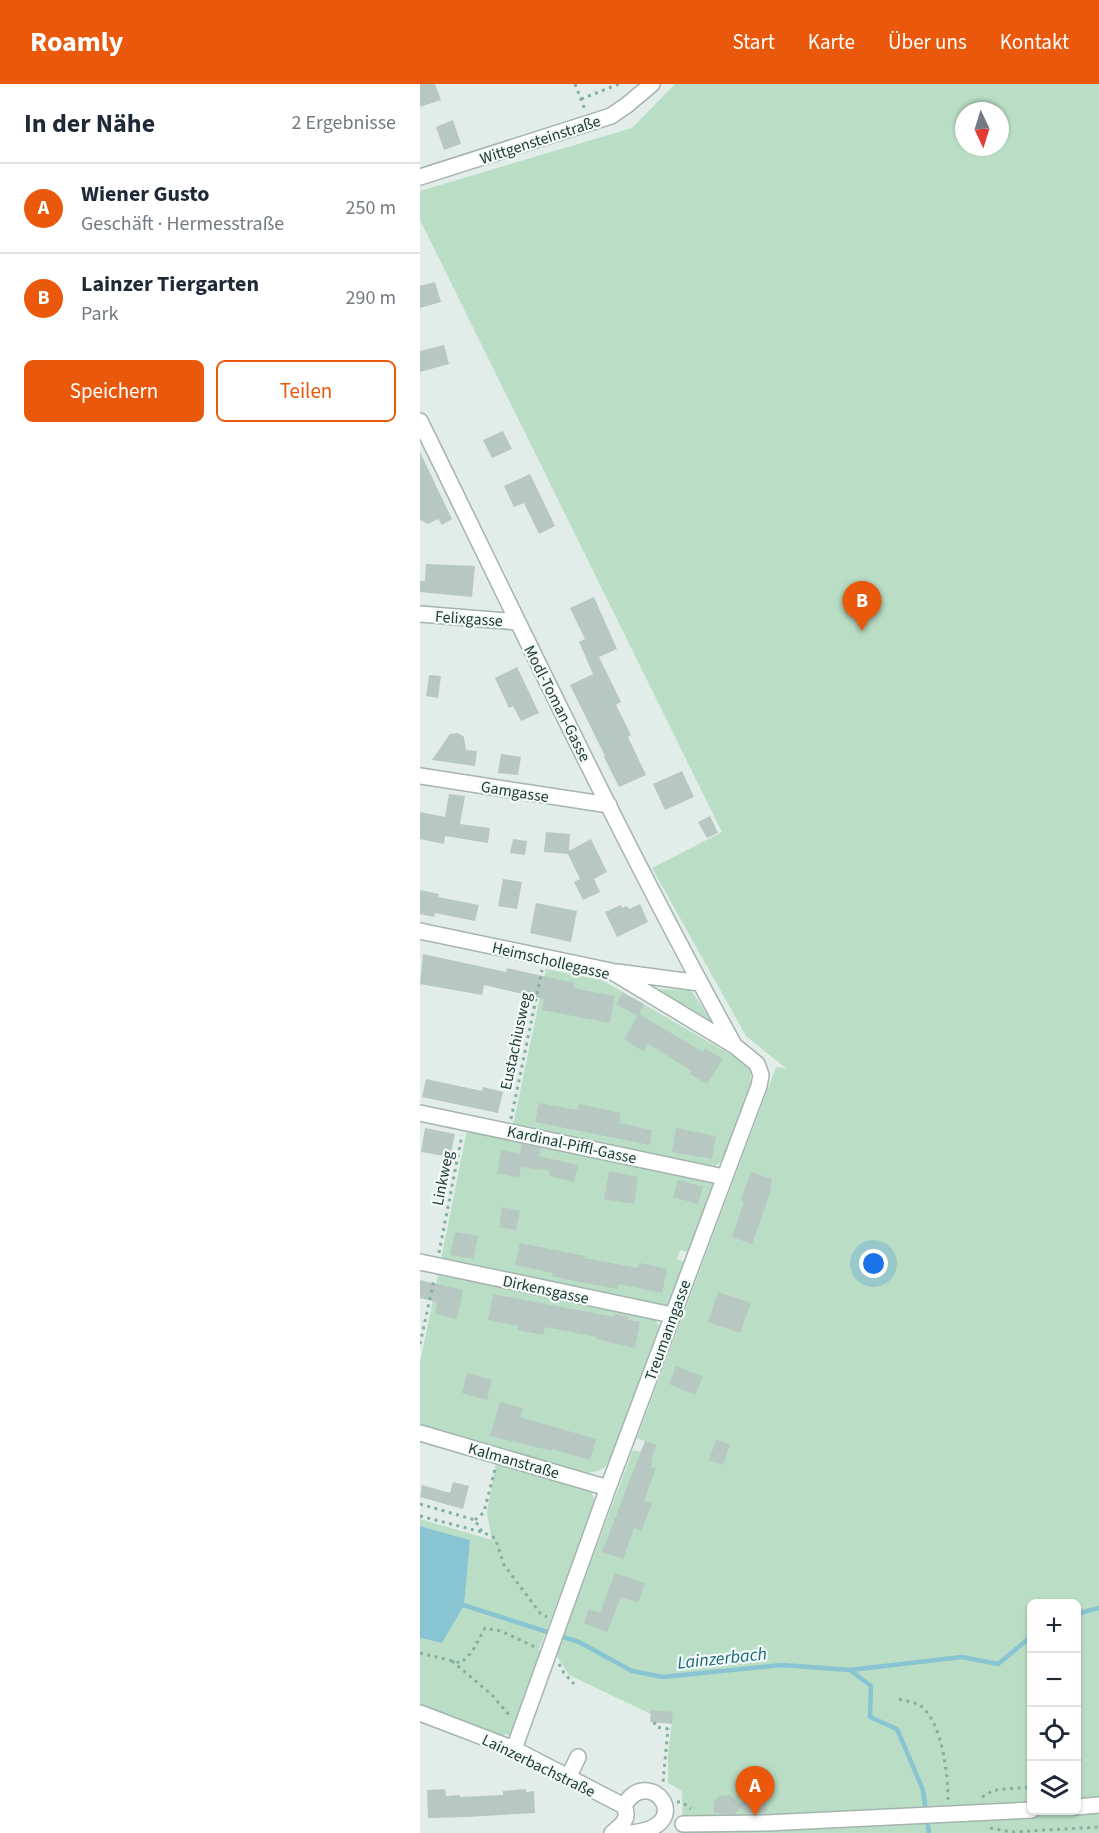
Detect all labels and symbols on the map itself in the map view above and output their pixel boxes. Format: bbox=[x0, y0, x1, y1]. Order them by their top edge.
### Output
north arrow bbox=[955, 102, 1009, 156]
street label: Wittgensteinstraße bbox=[477, 110, 604, 170]
pin: B bbox=[842, 582, 882, 631]
street label: Felixgasse bbox=[434, 606, 504, 632]
street label: Modl-Toman-Gasse bbox=[518, 641, 596, 766]
street label: Gamgasse bbox=[479, 776, 550, 808]
street label: Heimschollegasse bbox=[490, 937, 612, 985]
street label: Eustachiusweg bbox=[495, 990, 537, 1092]
street label: Kardinal-Piffl-Gasse bbox=[505, 1120, 639, 1169]
street label: Linkweg bbox=[427, 1149, 459, 1208]
your location bbox=[859, 1249, 888, 1278]
street label: Dirkensgasse bbox=[501, 1270, 591, 1310]
street label: Treumanngasse bbox=[639, 1277, 696, 1384]
street label: Kalmanstraße bbox=[466, 1437, 562, 1484]
water label: Lainzerbach bbox=[676, 1641, 768, 1676]
street label: Lainzerbachstraße bbox=[478, 1729, 599, 1803]
pin: A bbox=[736, 1766, 774, 1816]

